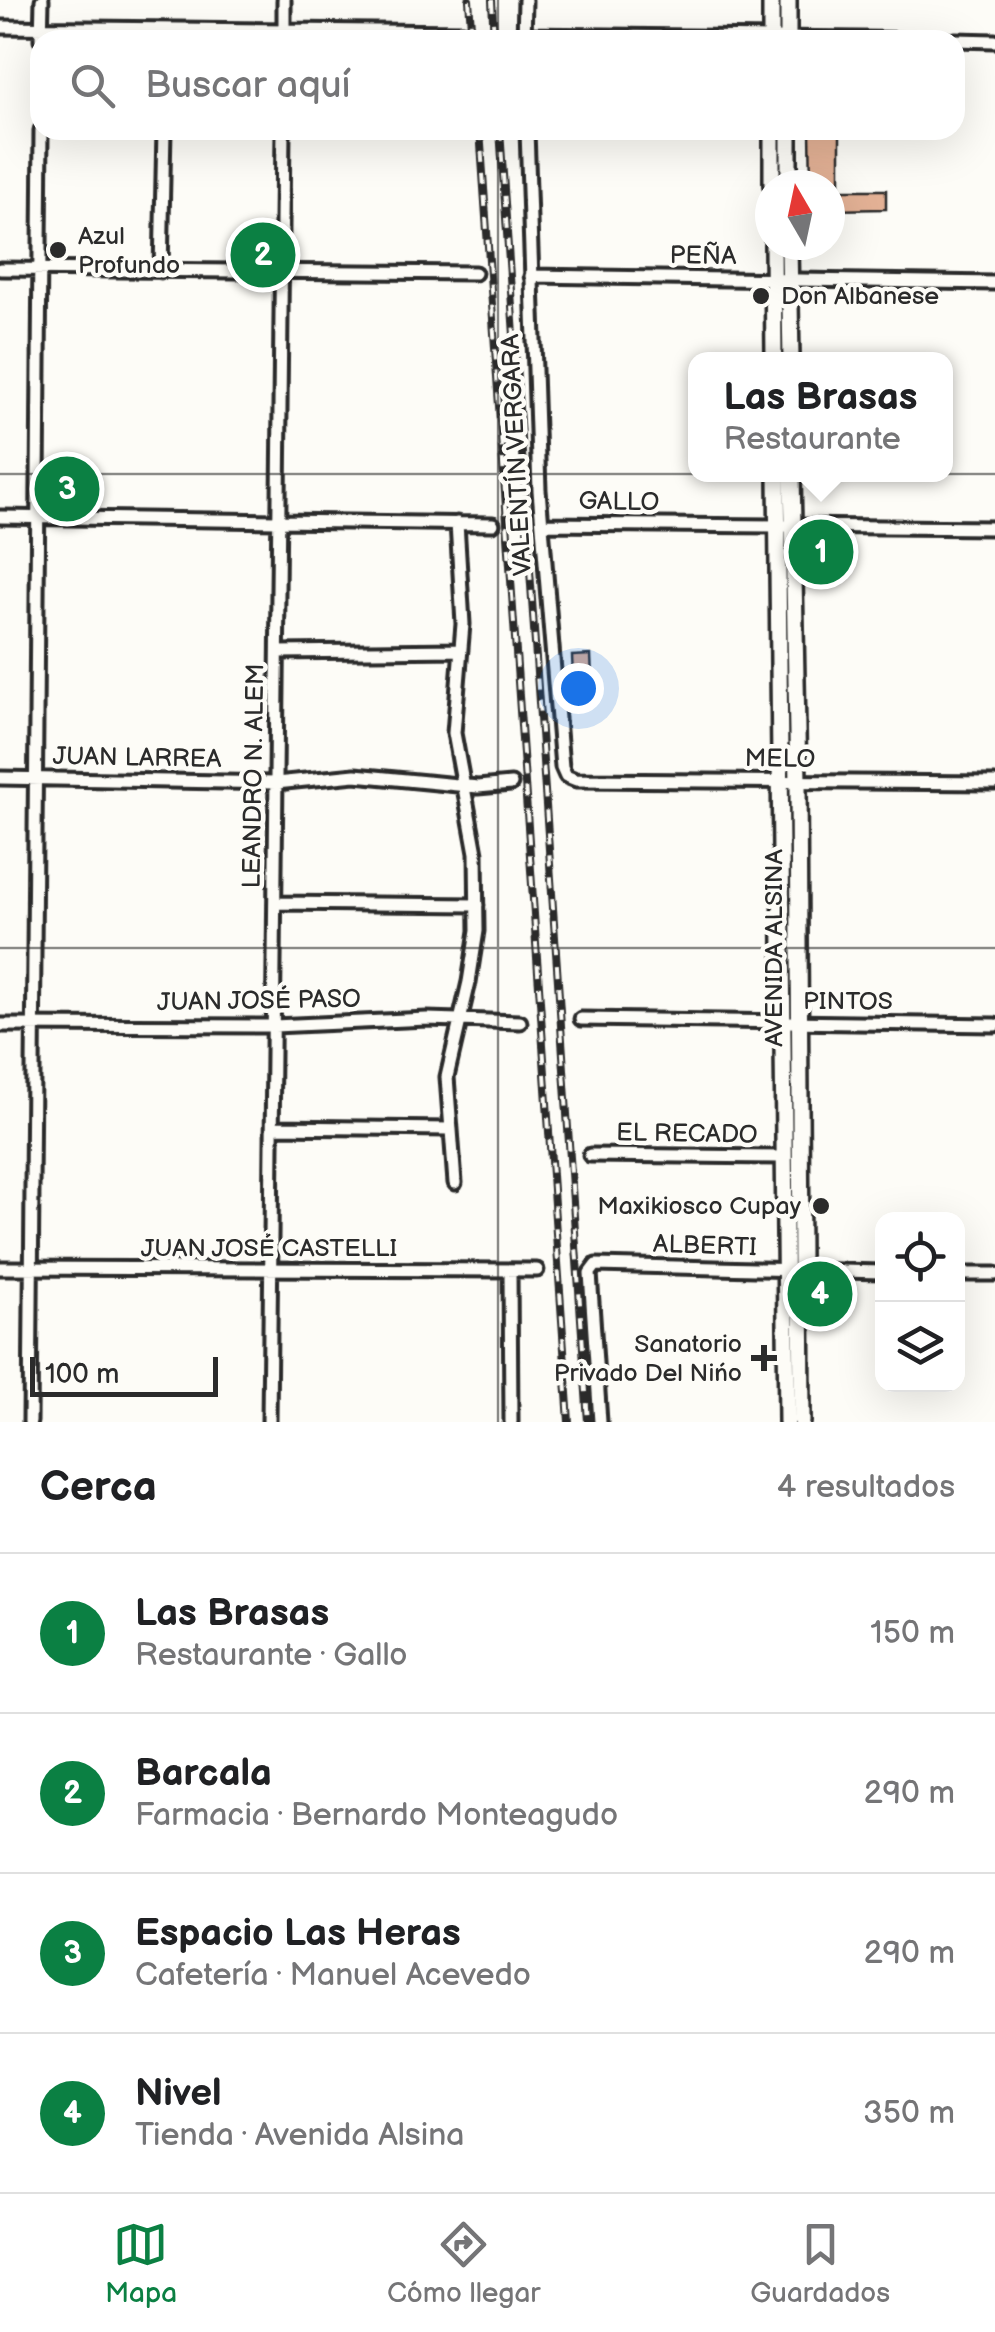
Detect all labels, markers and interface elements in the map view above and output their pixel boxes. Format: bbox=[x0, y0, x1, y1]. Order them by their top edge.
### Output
search box bbox=[30, 30, 965, 140]
icon: search bbox=[65, 58, 120, 113]
text: Buscar aquí bbox=[145, 63, 351, 108]
north arrow bbox=[755, 170, 845, 260]
pin: 2 bbox=[230, 218, 296, 292]
place label: Azul Profundo bbox=[78, 221, 180, 281]
marker: Azul Profundo bbox=[47, 239, 69, 261]
street label: PEÑA bbox=[669, 240, 737, 272]
place label: Don Albanese bbox=[781, 281, 939, 312]
marker: Don Albanese bbox=[750, 285, 772, 307]
street label: VALENTÍN VERGARA bbox=[495, 333, 539, 577]
popup bbox=[688, 352, 953, 482]
text: Las Brasas bbox=[723, 375, 918, 420]
text: Restaurante bbox=[723, 420, 901, 459]
pin: 3 bbox=[34, 452, 100, 526]
street label: GALLO bbox=[578, 486, 660, 518]
pin: 1 bbox=[788, 514, 854, 590]
street label: LEANDRO N. ALEM bbox=[237, 663, 271, 889]
your location bbox=[553, 663, 604, 714]
street label: JUAN LARREA bbox=[52, 741, 222, 775]
street label: MELO bbox=[744, 743, 816, 775]
street label: AVENIDA ALSINA bbox=[759, 848, 790, 1047]
street label: JUAN JOSÉ PASO bbox=[157, 984, 361, 1018]
street label: PINTOS bbox=[803, 986, 893, 1017]
street label: EL RECADO bbox=[616, 1117, 758, 1151]
place label: Maxikiosco Cupay bbox=[597, 1191, 802, 1222]
marker: Maxikiosco Cupay bbox=[810, 1195, 832, 1217]
map controls bbox=[875, 1212, 965, 1392]
button: locate bbox=[875, 1212, 965, 1302]
street label: ALBERTI bbox=[653, 1229, 757, 1263]
street label: JUAN JOSÉ CASTELLI bbox=[141, 1233, 397, 1264]
pin: 4 bbox=[788, 1256, 852, 1332]
button: layers bbox=[875, 1302, 965, 1392]
place label: Sanatorio Privado Del Nińo bbox=[554, 1329, 742, 1389]
marker: Sanatorio Privado Del Nińo bbox=[751, 1345, 777, 1371]
scale bar bbox=[30, 1352, 218, 1396]
text: 100 m bbox=[45, 1358, 119, 1391]
text: Cerca bbox=[40, 1462, 157, 1513]
text: 4 resultados bbox=[777, 1468, 955, 1507]
text: Las Brasas bbox=[135, 1591, 329, 1636]
text: 1 bbox=[66, 1614, 79, 1653]
text: 150 m bbox=[870, 1614, 955, 1653]
text: Restaurante · Gallo bbox=[135, 1636, 407, 1675]
text: Barcala bbox=[135, 1751, 272, 1796]
text: 2 bbox=[63, 1774, 82, 1813]
text: 290 m bbox=[864, 1774, 955, 1813]
text: Farmacia · Bernardo Monteagudo bbox=[135, 1796, 618, 1835]
text: Espacio Las Heras bbox=[135, 1911, 461, 1956]
text: 3 bbox=[63, 1934, 82, 1973]
text: 290 m bbox=[864, 1934, 955, 1973]
text: Cafetería · Manuel Acevedo bbox=[135, 1956, 531, 1995]
text: Nivel bbox=[135, 2071, 222, 2116]
text: 4 bbox=[63, 2094, 82, 2133]
text: 350 m bbox=[863, 2094, 955, 2133]
text: Tienda · Avenida Alsina bbox=[135, 2116, 464, 2155]
tab: Mapa bbox=[105, 2217, 177, 2310]
tab: Cómo llegar bbox=[387, 2217, 540, 2310]
tab: Guardados bbox=[750, 2217, 890, 2310]

